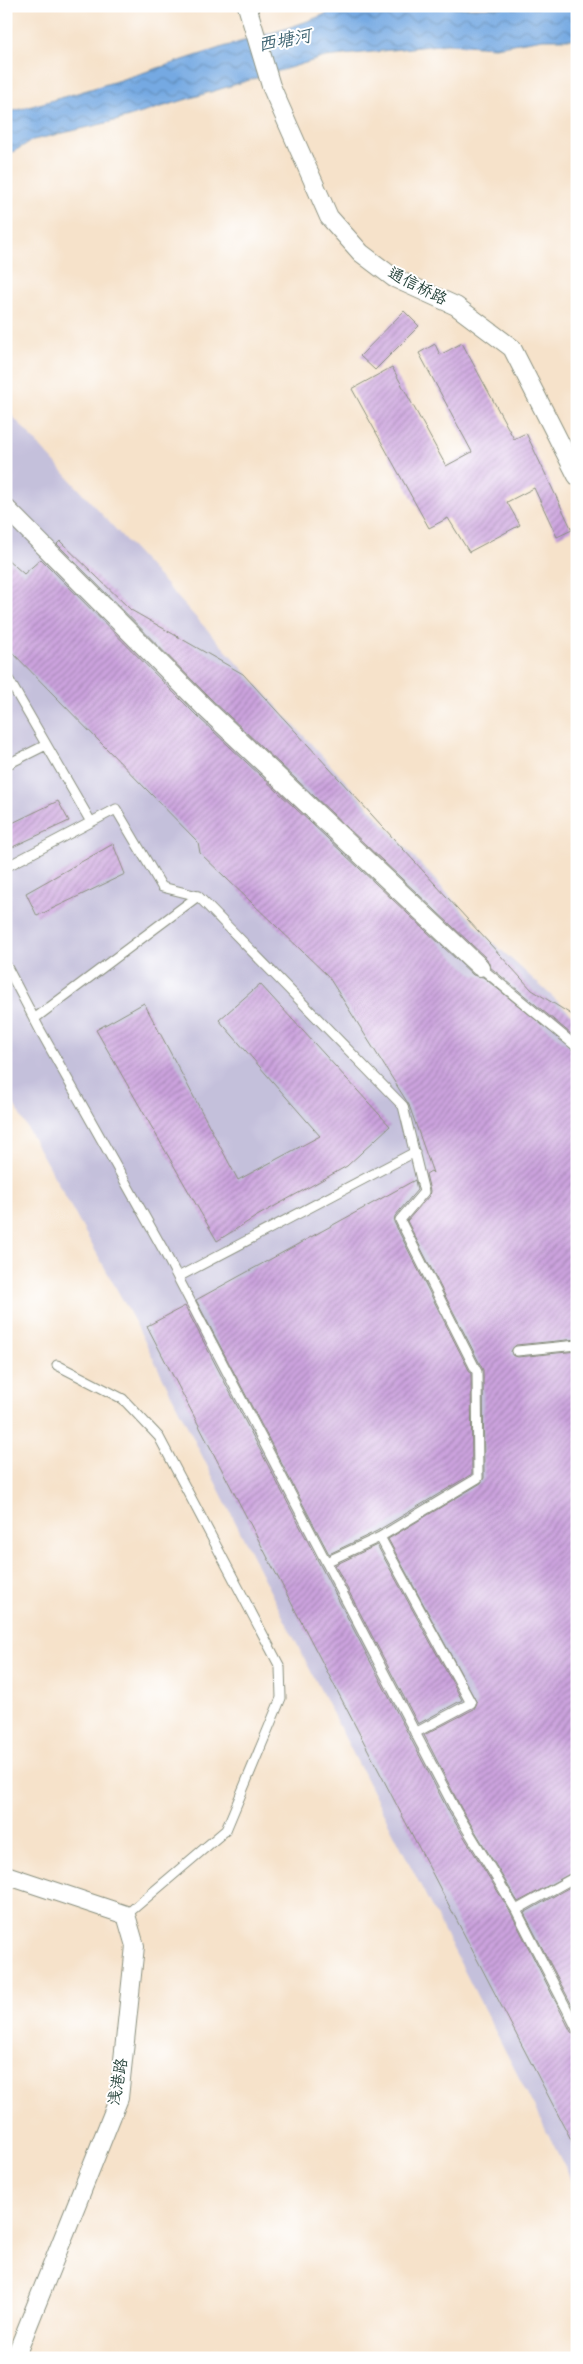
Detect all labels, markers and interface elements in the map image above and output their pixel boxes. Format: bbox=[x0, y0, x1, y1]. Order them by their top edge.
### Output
water label: 西塘河 bbox=[256, 24, 317, 60]
street label: 通信桥路 bbox=[383, 262, 451, 312]
street label: 浅港路 bbox=[103, 2056, 135, 2108]

